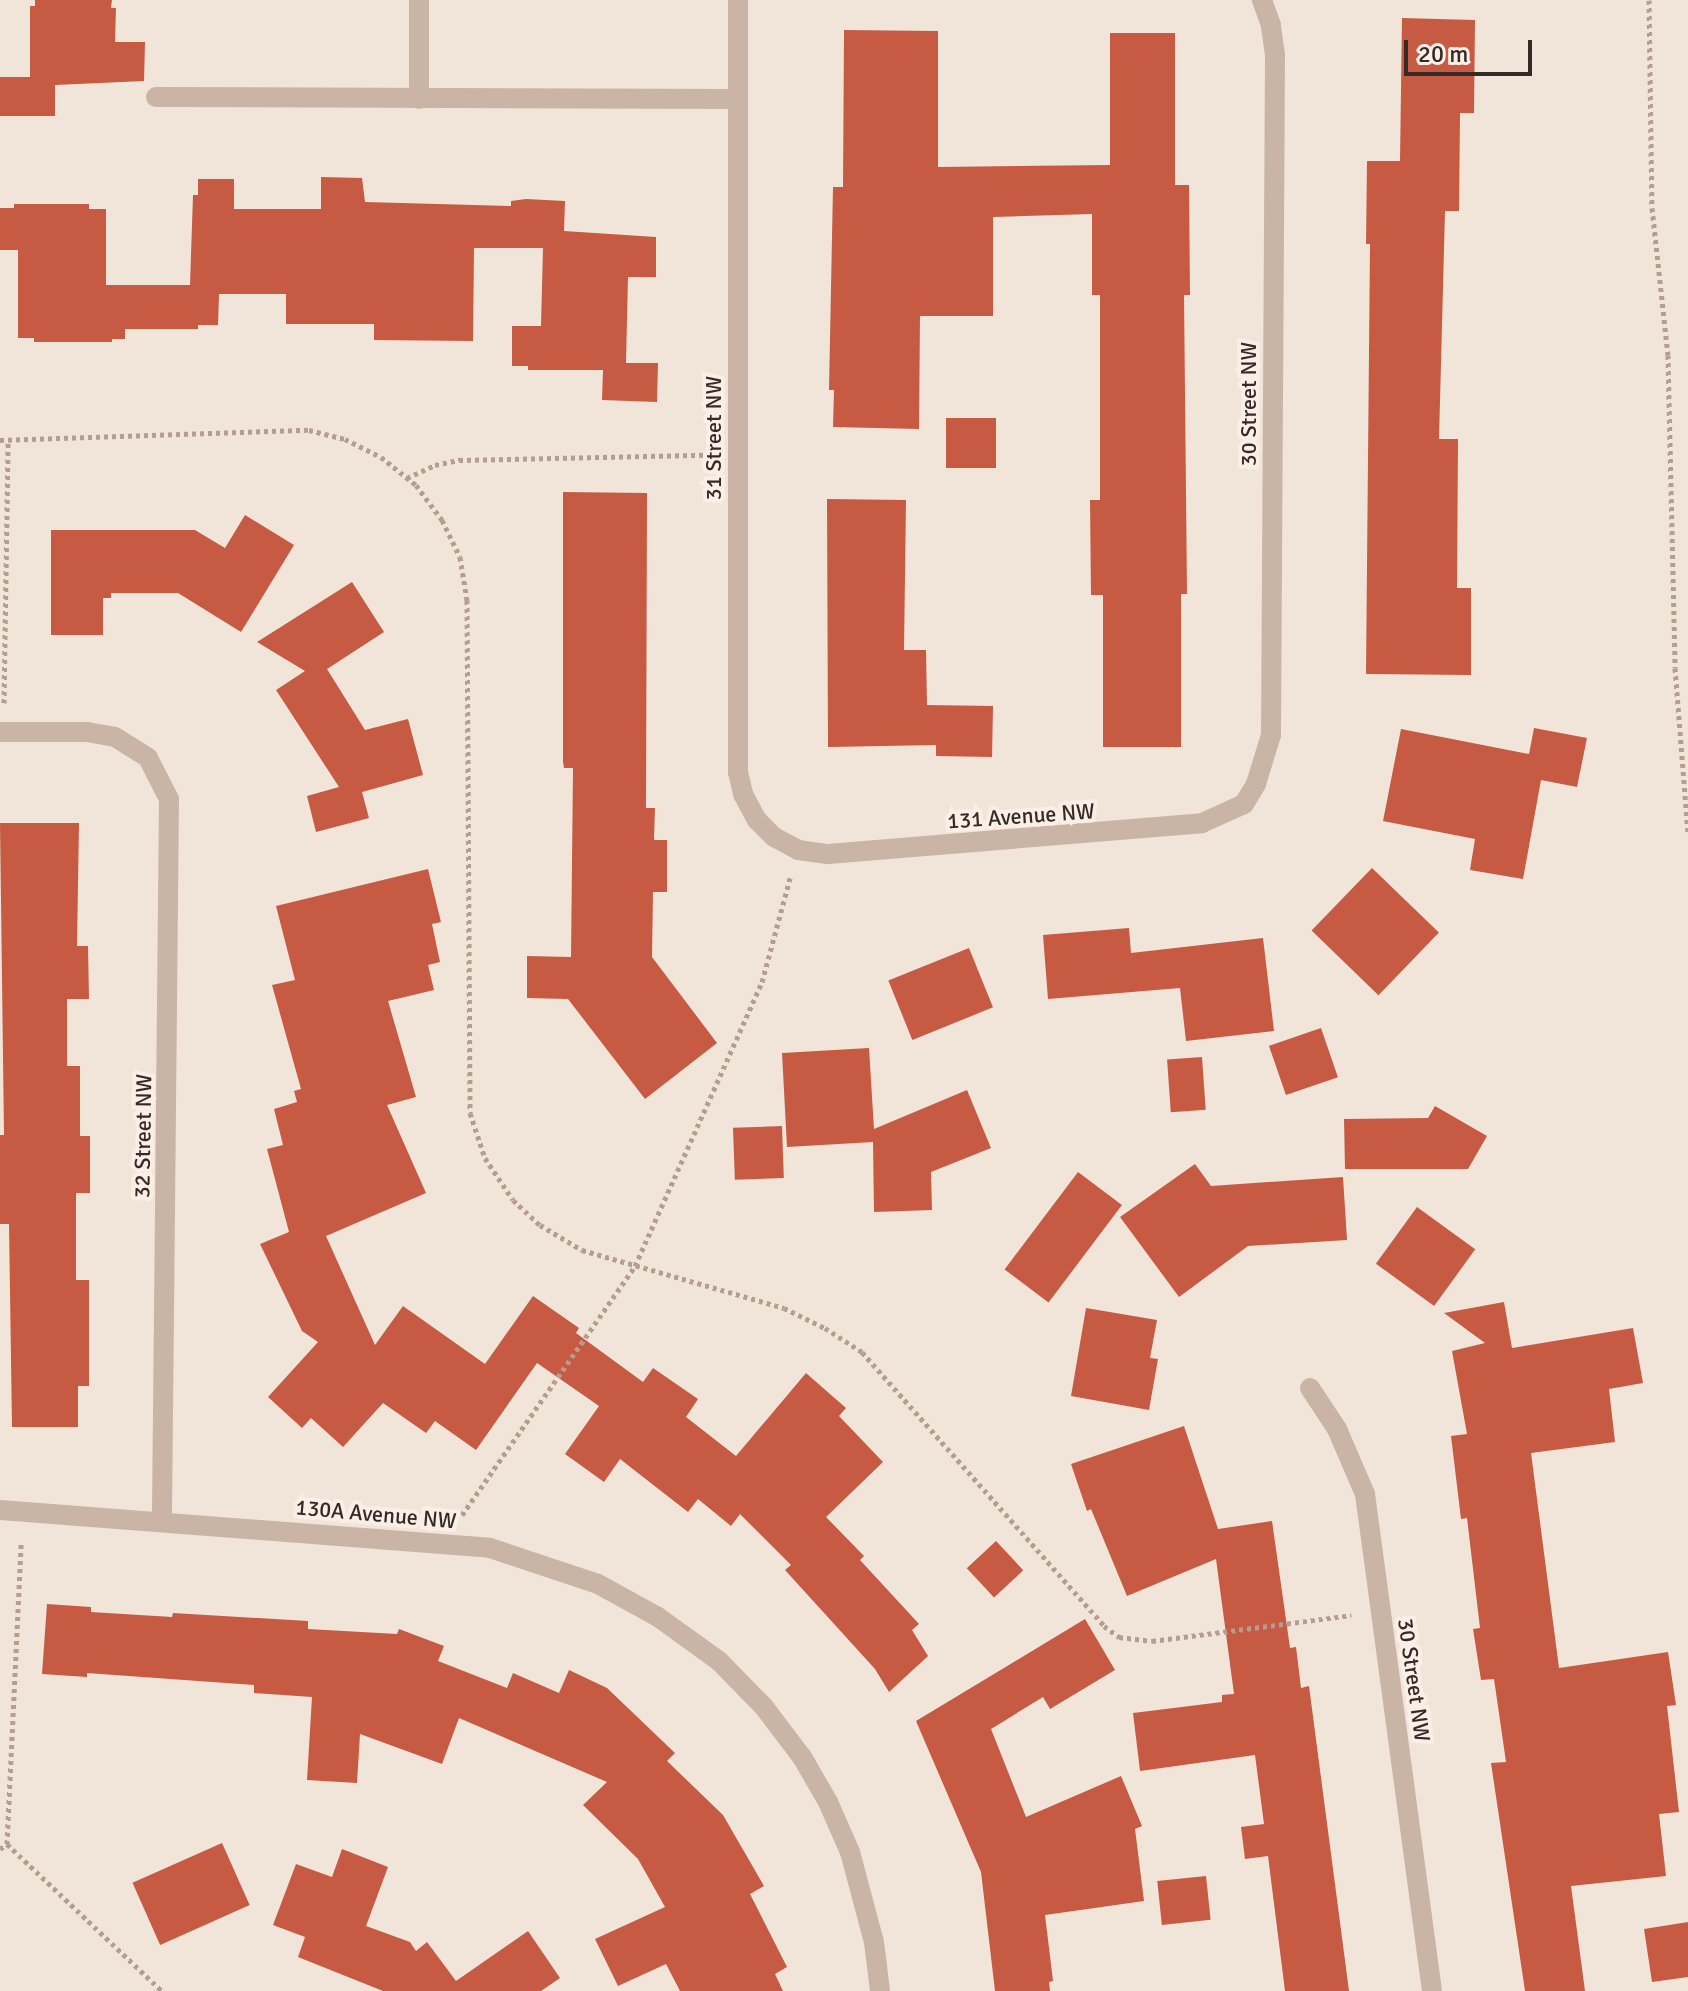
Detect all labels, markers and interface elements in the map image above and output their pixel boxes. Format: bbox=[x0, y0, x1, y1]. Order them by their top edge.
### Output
scale bar bbox=[1408, 24, 1536, 74]
text: 20 m bbox=[1418, 39, 1468, 69]
street label: 30 Street NW bbox=[1236, 342, 1262, 466]
street label: 31 Street NW bbox=[701, 376, 727, 500]
street label: 131 Avenue NW bbox=[946, 798, 1096, 834]
street label: 32 Street NW bbox=[129, 1074, 157, 1198]
street label: 130A Avenue NW bbox=[295, 1494, 457, 1534]
street label: 30 Street NW bbox=[1392, 1617, 1436, 1743]

